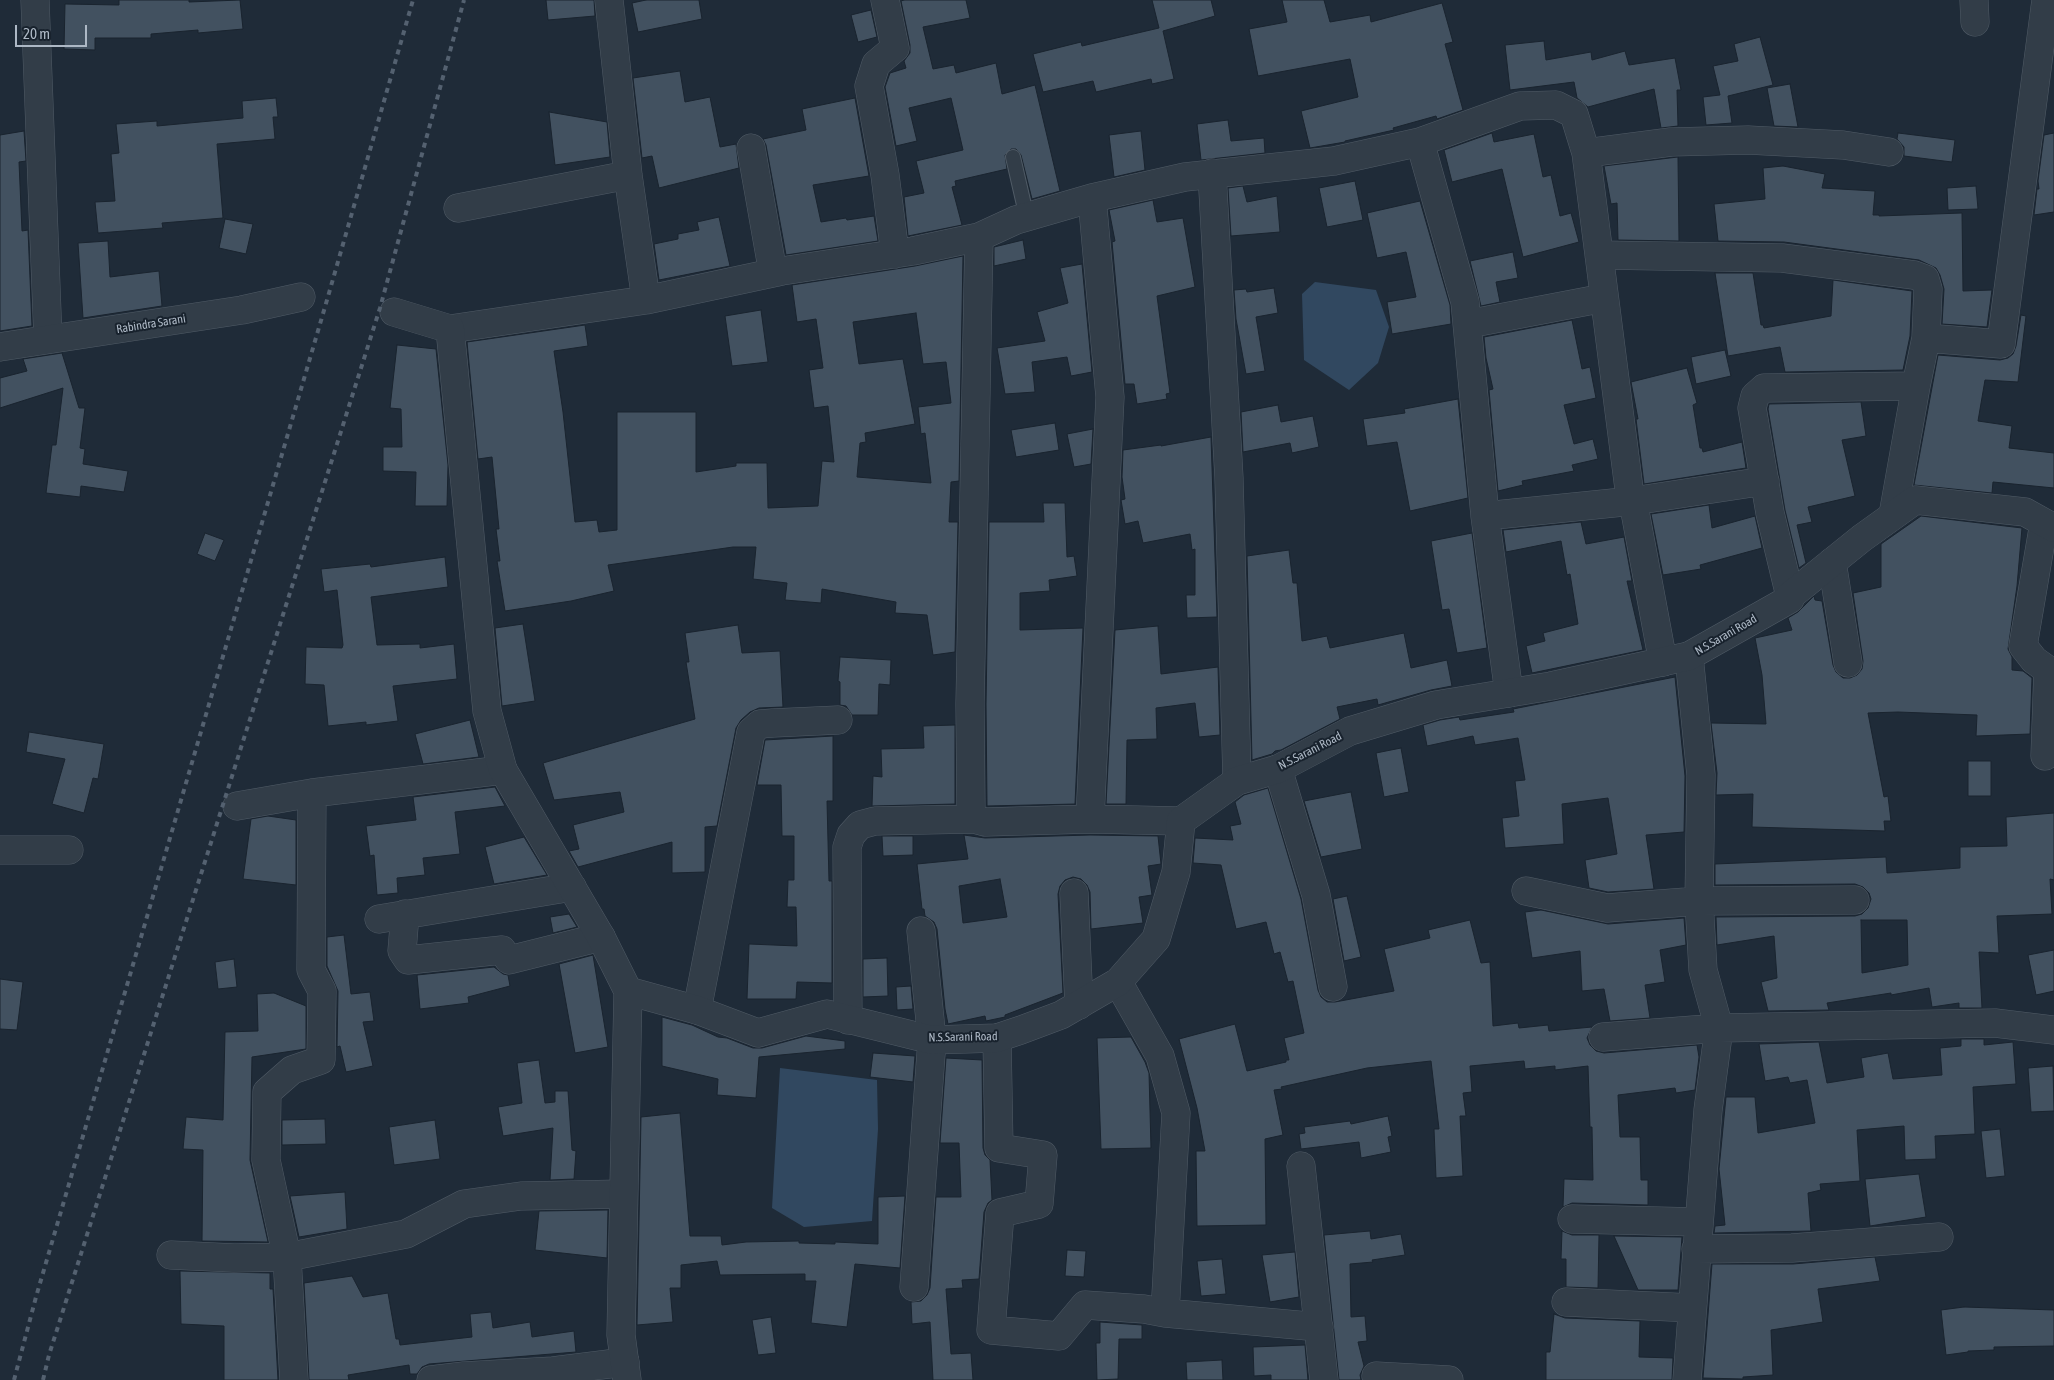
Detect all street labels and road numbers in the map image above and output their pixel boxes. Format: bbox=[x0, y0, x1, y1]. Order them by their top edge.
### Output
street label: Rabindra Sarani bbox=[115, 311, 187, 337]
street label: N.S.Sarani Road bbox=[1693, 612, 1759, 658]
street label: N.S.Sarani Road bbox=[1276, 729, 1344, 773]
street label: N.S.Sarani Road bbox=[928, 1029, 998, 1045]

